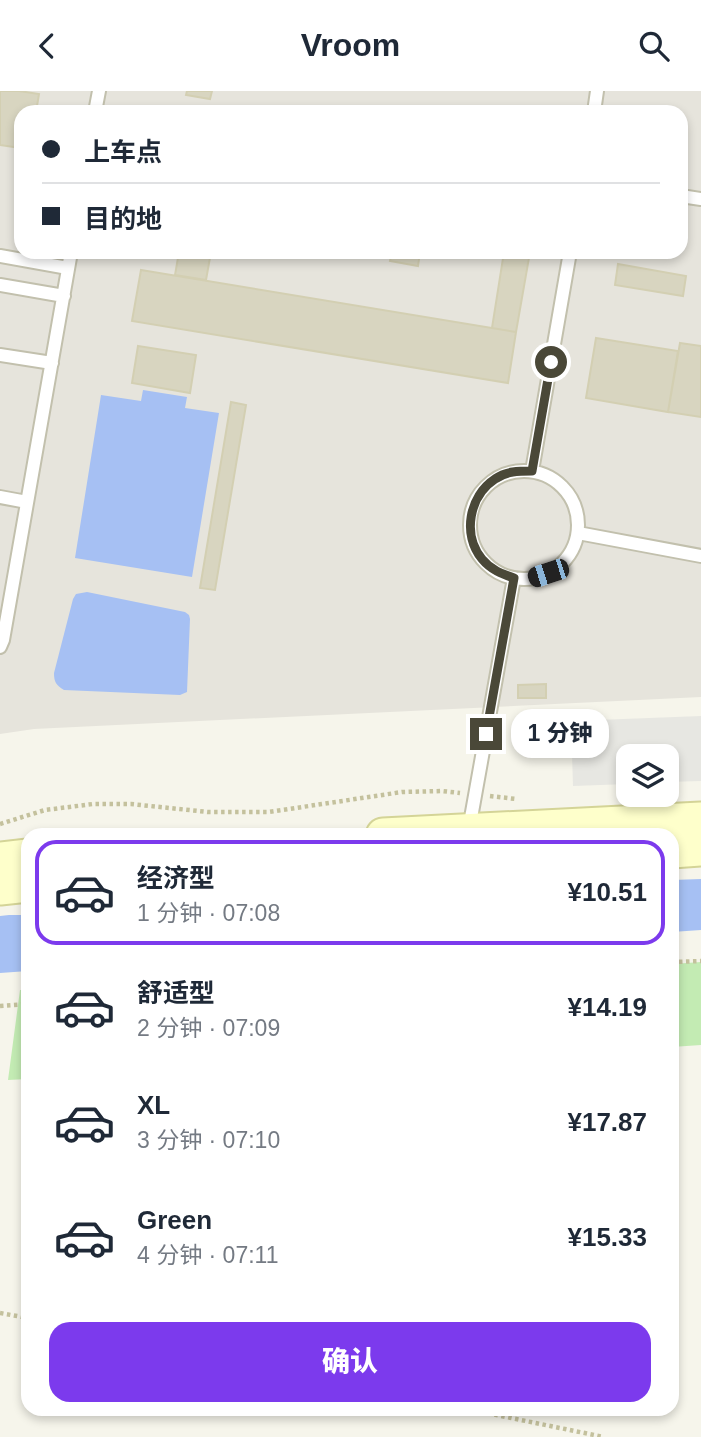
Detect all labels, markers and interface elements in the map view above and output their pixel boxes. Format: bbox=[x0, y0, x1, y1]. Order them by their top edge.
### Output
icon: back bbox=[28, 27, 66, 65]
text: Vroom bbox=[301, 27, 400, 63]
icon: search bbox=[635, 27, 673, 65]
text: 上车点 bbox=[84, 137, 162, 167]
text: 目的地 bbox=[84, 204, 162, 234]
route start bbox=[535, 346, 567, 378]
car bbox=[525, 557, 572, 589]
callout: 1 分钟 bbox=[510, 709, 608, 759]
route end bbox=[470, 718, 502, 750]
text: 1 分钟 bbox=[527, 720, 593, 746]
map controls bbox=[616, 744, 679, 807]
button: layers bbox=[616, 744, 679, 807]
icon: car bbox=[53, 861, 116, 924]
text: 经济型 bbox=[137, 863, 215, 893]
text: ¥10.51 bbox=[567, 877, 647, 907]
text: 1 分钟 · 07:08 bbox=[137, 900, 280, 926]
icon: car bbox=[53, 976, 116, 1039]
text: 舒适型 bbox=[137, 978, 215, 1008]
text: ¥14.19 bbox=[567, 992, 647, 1022]
text: 2 分钟 · 07:09 bbox=[137, 1015, 280, 1041]
text: XL bbox=[137, 1090, 170, 1120]
icon: car bbox=[53, 1091, 116, 1154]
text: ¥17.87 bbox=[567, 1107, 647, 1137]
text: 3 分钟 · 07:10 bbox=[137, 1127, 280, 1153]
text: Green bbox=[137, 1205, 212, 1235]
icon: car bbox=[53, 1206, 116, 1269]
text: ¥15.33 bbox=[567, 1222, 647, 1252]
text: 4 分钟 · 07:11 bbox=[137, 1242, 278, 1268]
button: 确认 bbox=[49, 1322, 651, 1402]

